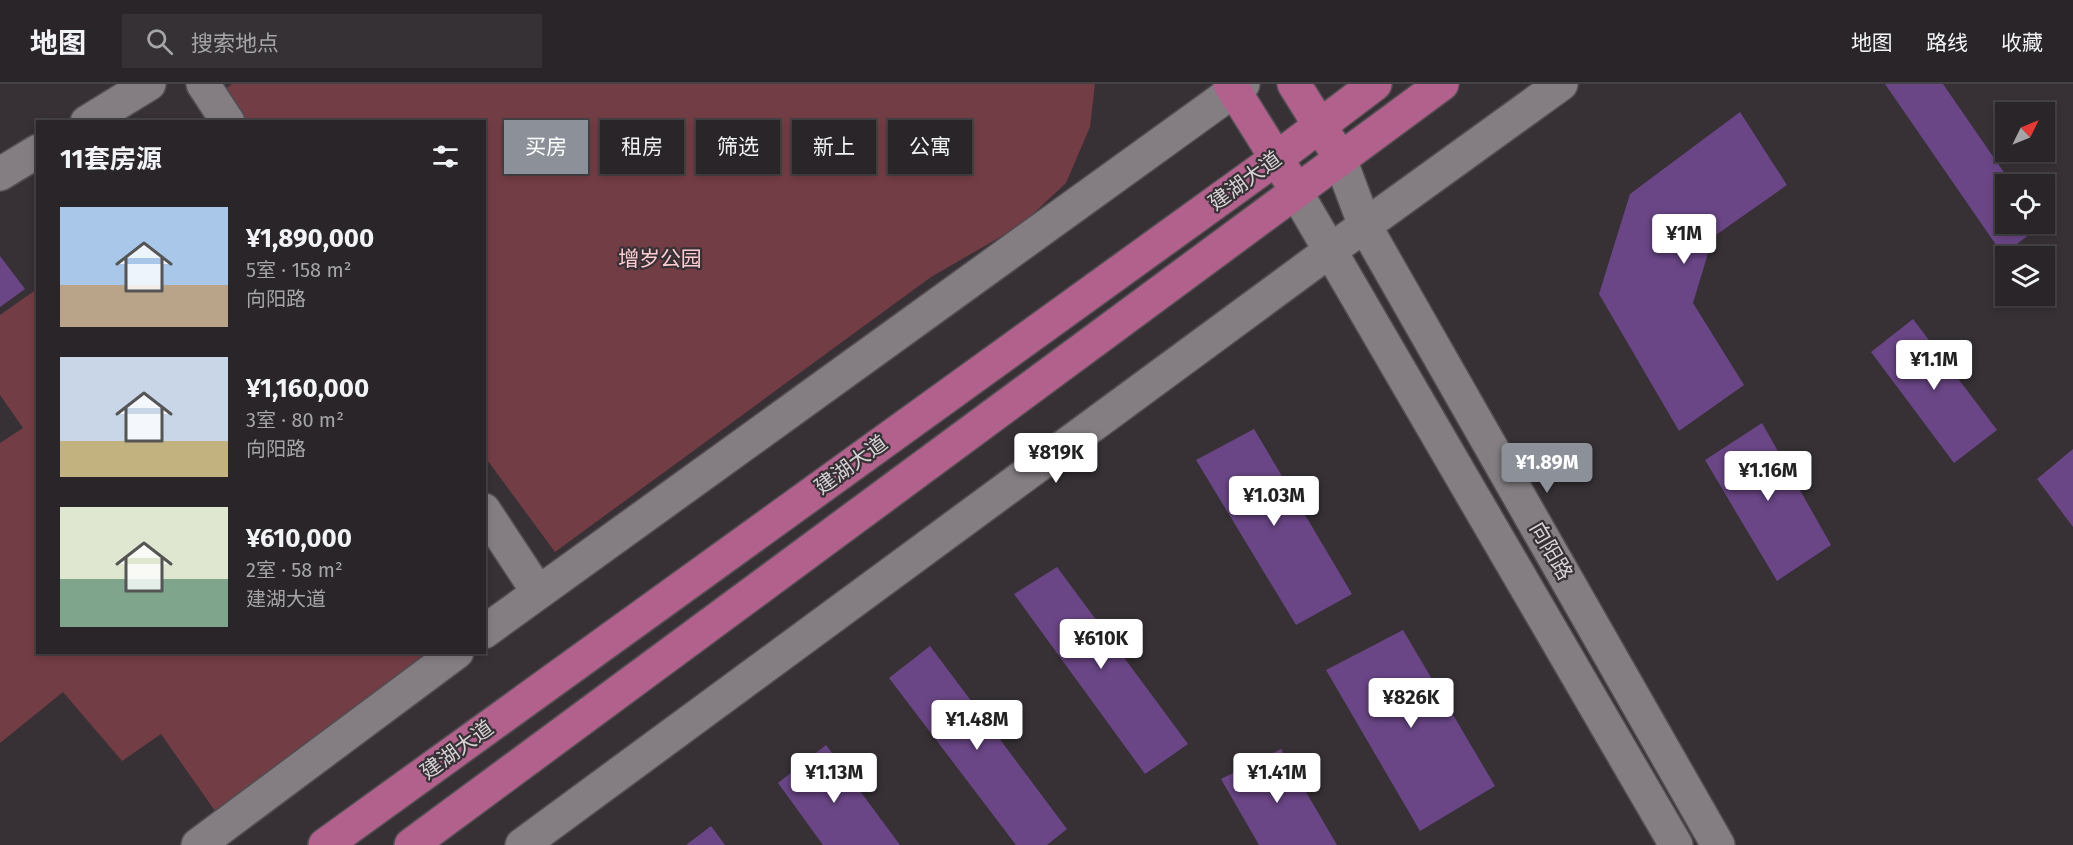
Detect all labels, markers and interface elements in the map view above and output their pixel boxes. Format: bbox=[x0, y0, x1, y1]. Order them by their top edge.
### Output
search box bbox=[122, 14, 542, 68]
icon: search bbox=[143, 25, 176, 58]
text: 地图 bbox=[30, 27, 86, 60]
text: 搜索地点 bbox=[191, 30, 279, 57]
text: 地图 bbox=[1851, 30, 1893, 56]
text: 路线 bbox=[1926, 30, 1968, 56]
text: 收藏 bbox=[2001, 30, 2043, 56]
north arrow bbox=[1995, 102, 2055, 162]
map controls bbox=[1995, 102, 2055, 306]
chip: 买房 bbox=[504, 120, 588, 174]
chip: 租房 bbox=[600, 120, 684, 174]
chip: 筛选 bbox=[696, 120, 780, 174]
chip: 新上 bbox=[792, 120, 876, 174]
chip: 公寓 bbox=[888, 120, 972, 174]
icon: filters bbox=[429, 140, 462, 173]
text: 11套房源 bbox=[60, 144, 162, 175]
street label: 建湖大道 bbox=[1203, 146, 1287, 216]
button: locate bbox=[1995, 174, 2055, 234]
pin: ¥1M bbox=[1655, 214, 1713, 265]
text: ¥1M bbox=[1666, 221, 1702, 245]
text: ¥1,890,000 bbox=[246, 223, 374, 254]
icon: home bbox=[108, 231, 180, 303]
park label: 增岁公园 bbox=[618, 246, 702, 272]
button: layers bbox=[1995, 246, 2055, 306]
text: 5室 · 158 m² bbox=[246, 258, 351, 282]
text: 向阳路 bbox=[246, 287, 306, 311]
pin: ¥1.1M bbox=[1892, 340, 1976, 391]
text: ¥1.1M bbox=[1910, 347, 1958, 371]
text: ¥1,160,000 bbox=[246, 373, 369, 404]
icon: home bbox=[108, 381, 180, 453]
text: 3室 · 80 m² bbox=[246, 408, 344, 432]
street label: 建湖大道 bbox=[809, 430, 893, 500]
pin: ¥819K bbox=[1014, 433, 1098, 484]
text: 向阳路 bbox=[246, 437, 306, 461]
text: ¥819K bbox=[1028, 440, 1084, 464]
pin: ¥1.89M bbox=[1498, 443, 1596, 494]
text: ¥1.89M bbox=[1515, 450, 1579, 474]
pin: ¥1.16M bbox=[1719, 451, 1817, 502]
text: ¥1.16M bbox=[1738, 458, 1798, 482]
pin: ¥1.03M bbox=[1225, 476, 1323, 527]
text: ¥1.03M bbox=[1243, 483, 1305, 507]
street label: 向阳路 bbox=[1524, 517, 1578, 585]
text: ¥610,000 bbox=[246, 523, 352, 554]
icon: home bbox=[108, 531, 180, 603]
text: 2室 · 58 m² bbox=[246, 558, 343, 582]
text: 建湖大道 bbox=[246, 587, 326, 611]
pin: ¥610K bbox=[1059, 619, 1143, 670]
text: ¥610K bbox=[1074, 626, 1128, 650]
pin: ¥826K bbox=[1369, 678, 1453, 729]
text: ¥826K bbox=[1383, 685, 1439, 709]
pin: ¥1.48M bbox=[928, 700, 1026, 751]
text: ¥1.48M bbox=[945, 707, 1009, 731]
street label: 建湖大道 bbox=[415, 715, 499, 785]
pin: ¥1.13M bbox=[785, 753, 883, 804]
pin: ¥1.41M bbox=[1228, 753, 1326, 804]
text: ¥1.13M bbox=[805, 760, 863, 784]
text: ¥1.41M bbox=[1247, 760, 1307, 784]

